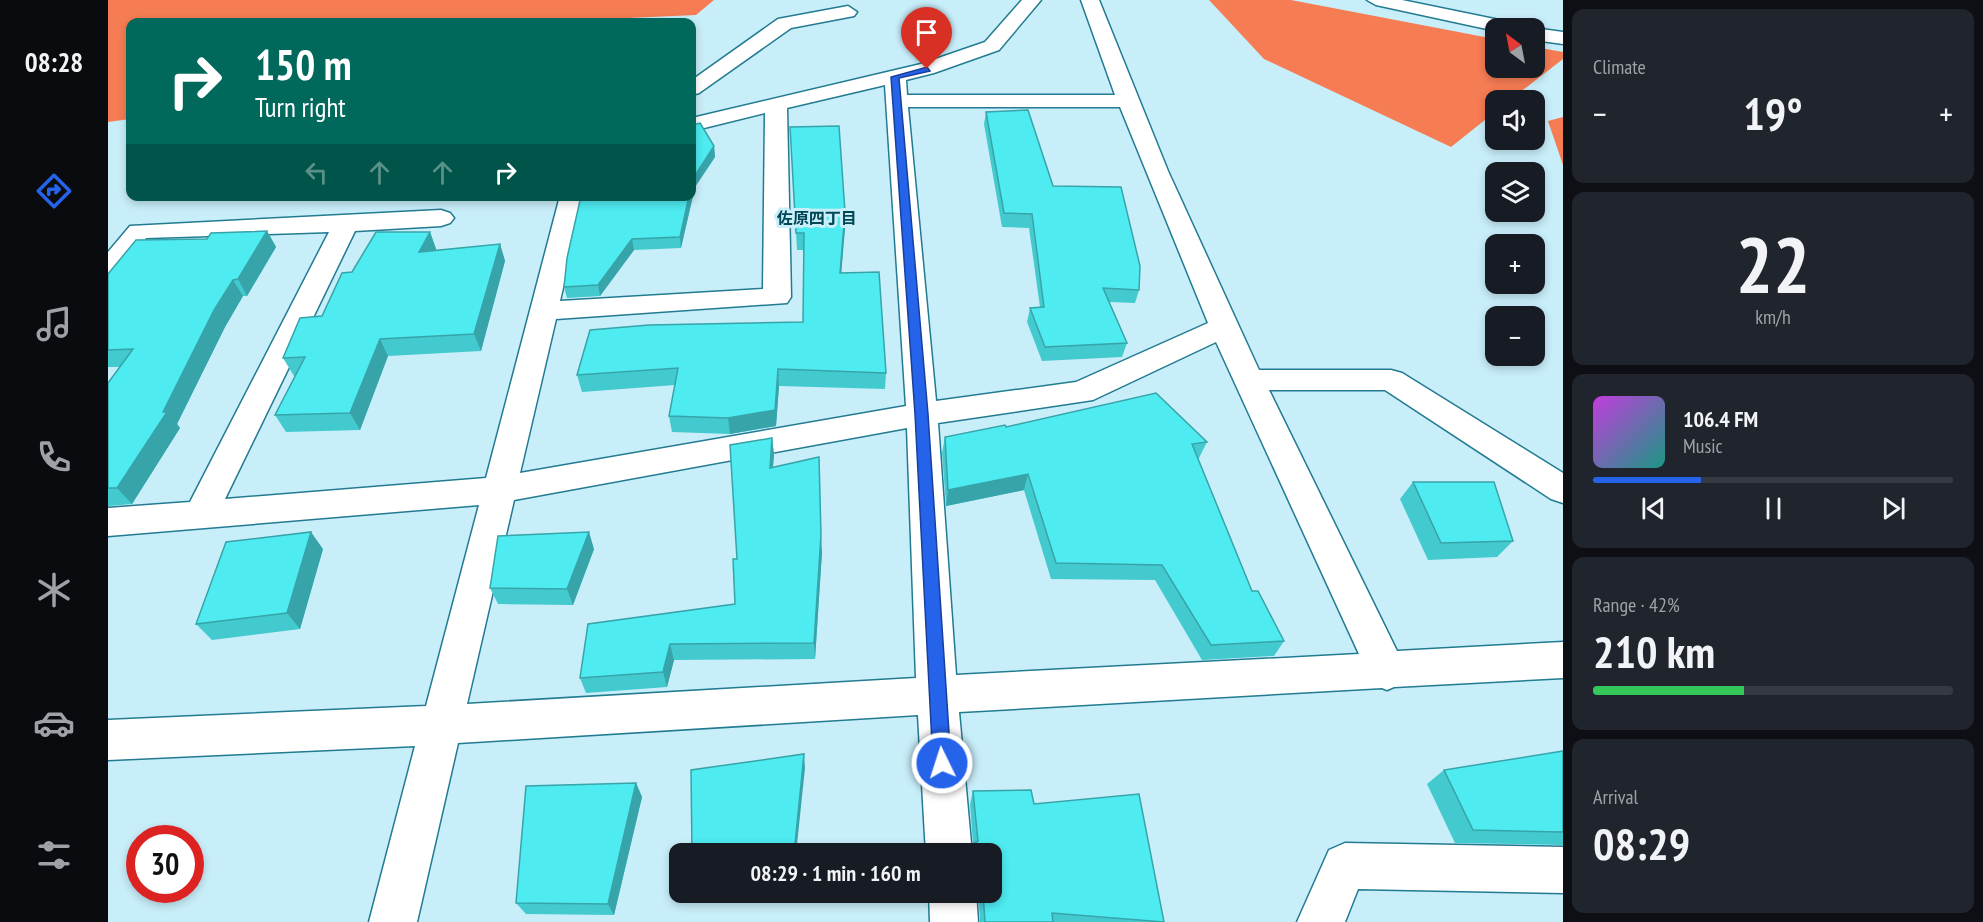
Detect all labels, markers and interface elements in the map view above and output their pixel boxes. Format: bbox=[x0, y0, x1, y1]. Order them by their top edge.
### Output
pin bbox=[901, 7, 952, 69]
icon: arrive bbox=[910, 16, 943, 49]
north arrow bbox=[1485, 18, 1545, 78]
map controls bbox=[1485, 18, 1545, 366]
text: 150 m bbox=[255, 37, 352, 92]
icon: right bbox=[156, 42, 234, 120]
text: 08:28 bbox=[25, 45, 83, 79]
text: Climate bbox=[1593, 54, 1646, 80]
text: 19° bbox=[1743, 84, 1803, 142]
text: Turn right bbox=[255, 90, 346, 124]
button: sound bbox=[1485, 90, 1545, 150]
text: − bbox=[1593, 92, 1607, 135]
text: + bbox=[1939, 92, 1953, 135]
icon: left bbox=[300, 156, 333, 189]
icon: ahead bbox=[363, 156, 396, 189]
icon: ahead bbox=[426, 156, 459, 189]
icon: right bbox=[489, 156, 522, 189]
button: layers bbox=[1485, 162, 1545, 222]
icon: directions bbox=[33, 170, 75, 212]
district label: 佐原四丁目 bbox=[776, 208, 857, 228]
text: 22 bbox=[1736, 214, 1810, 315]
button: + bbox=[1485, 234, 1545, 294]
icon: music bbox=[33, 303, 75, 345]
text: km/h bbox=[1755, 304, 1791, 330]
button: − bbox=[1485, 306, 1545, 366]
text: 106.4 FM bbox=[1683, 405, 1758, 433]
text: Music bbox=[1683, 433, 1723, 459]
icon: phone bbox=[33, 436, 75, 478]
icon: previous bbox=[1637, 492, 1670, 525]
icon: pause bbox=[1757, 492, 1790, 525]
icon: next bbox=[1877, 492, 1910, 525]
icon: climate bbox=[33, 569, 75, 611]
text: Range · 42% bbox=[1593, 592, 1680, 618]
text: 210 km bbox=[1593, 622, 1715, 680]
icon: car bbox=[33, 702, 75, 744]
position arrow bbox=[910, 731, 974, 795]
text: Arrival bbox=[1593, 784, 1638, 810]
text: 08:29 bbox=[1593, 814, 1690, 872]
speed limit sign: 30 bbox=[126, 825, 204, 903]
icon: filters bbox=[33, 834, 75, 876]
text: 08:29 · 1 min · 160 m bbox=[750, 859, 921, 887]

